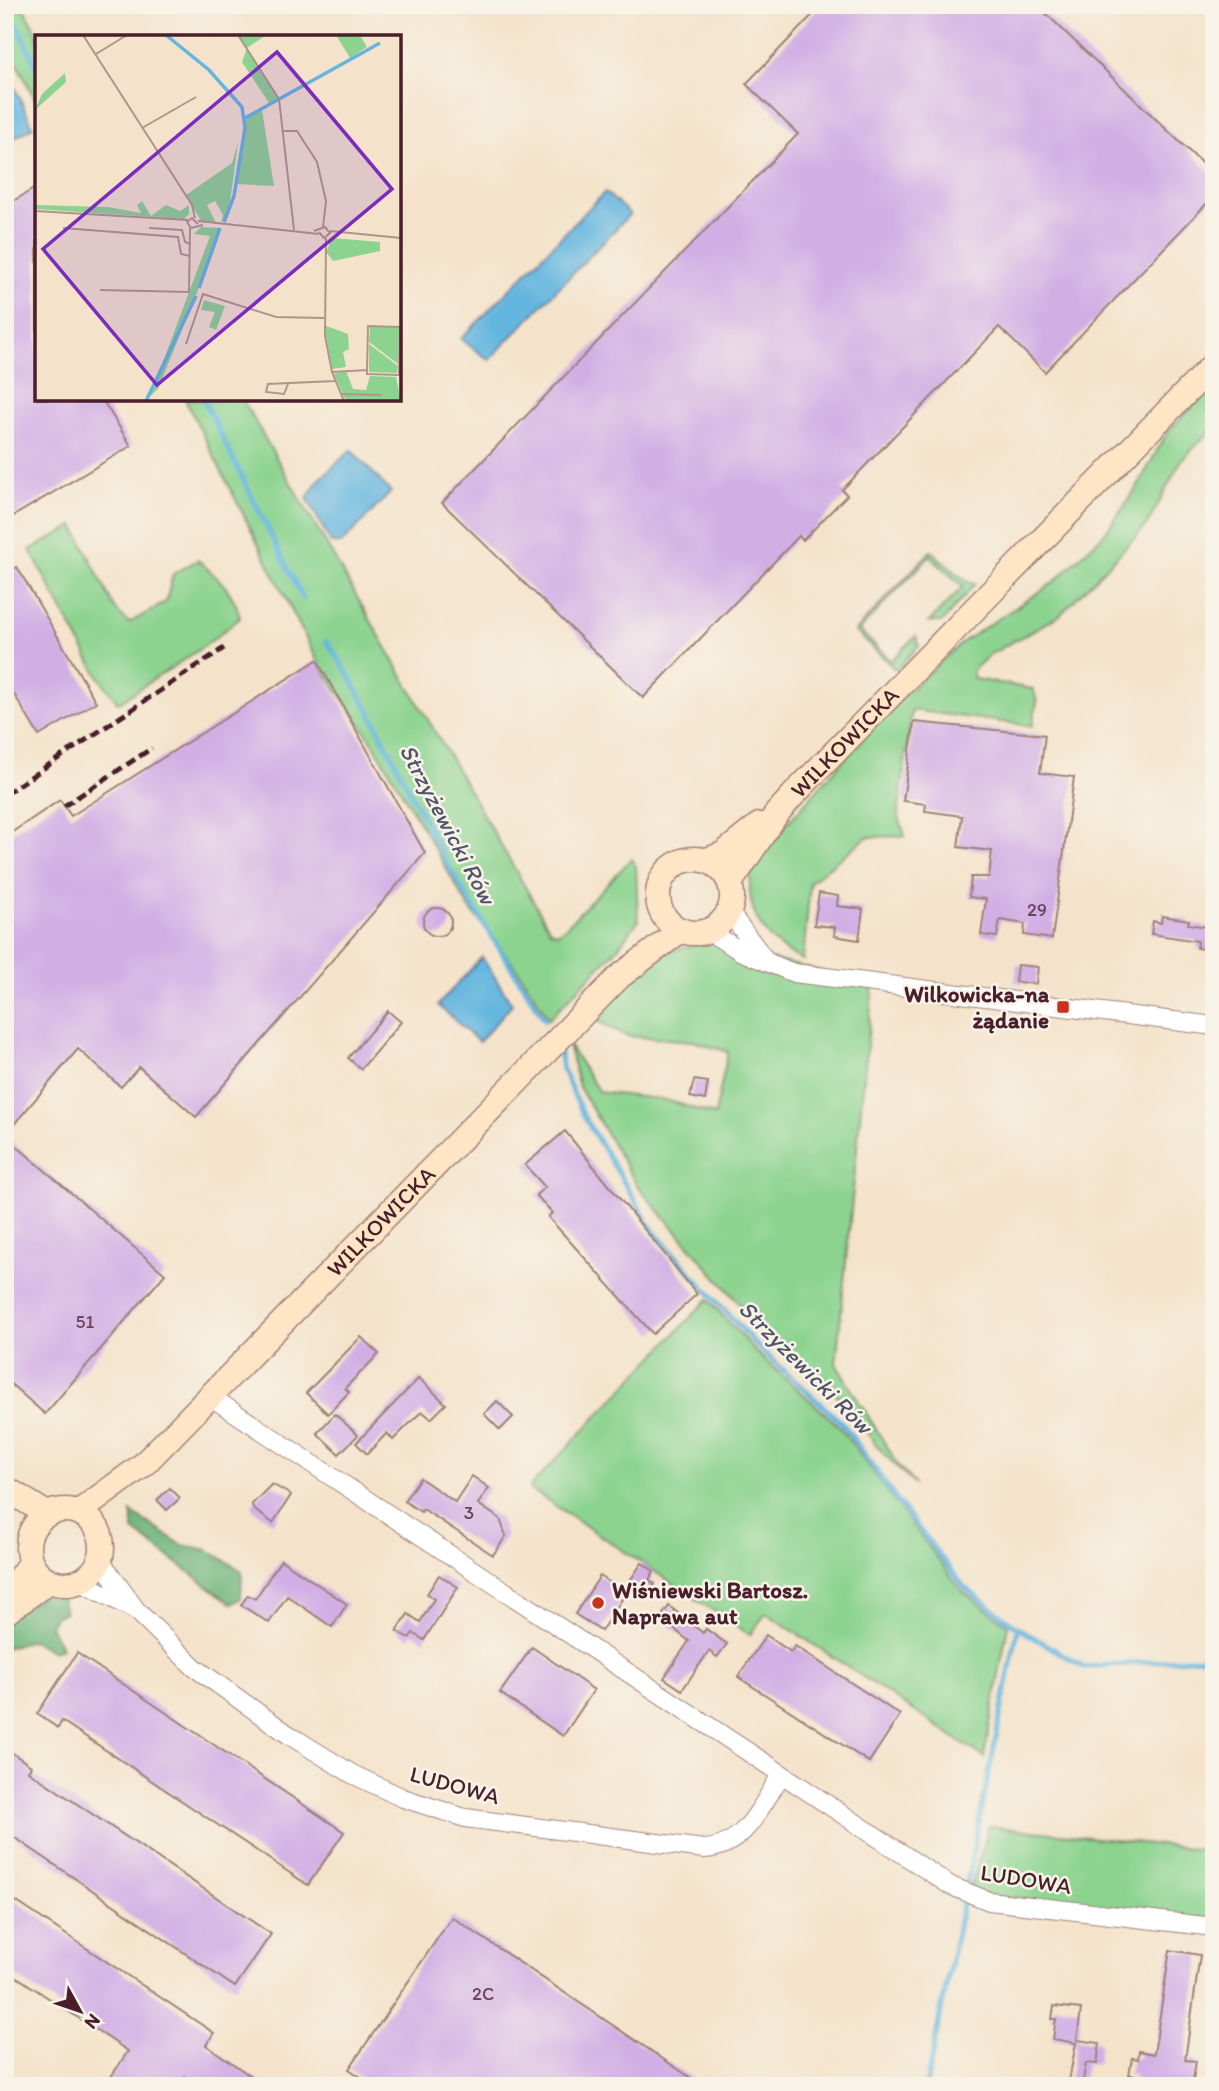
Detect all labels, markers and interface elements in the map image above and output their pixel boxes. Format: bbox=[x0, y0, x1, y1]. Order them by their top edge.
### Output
inset map bbox=[35, 35, 401, 401]
street label: WILKOWICKA bbox=[784, 681, 905, 804]
water label: Strzyżewicki Rów bbox=[394, 739, 504, 911]
house number: 29 bbox=[1027, 898, 1047, 921]
place label: Wilkowicka-na żądanie bbox=[904, 980, 1050, 1034]
marker: Wilkowicka-na żądanie bbox=[1055, 999, 1071, 1015]
street label: WILKOWICKA bbox=[321, 1160, 441, 1282]
water label: Strzyżewicki Rów bbox=[733, 1294, 881, 1442]
house number: 51 bbox=[76, 1310, 95, 1333]
house number: 3 bbox=[464, 1501, 474, 1524]
place label: Wiśniewski Bartosz. Naprawa aut bbox=[612, 1576, 808, 1630]
marker: Wiśniewski Bartosz. Naprawa aut bbox=[590, 1595, 606, 1611]
street label: LUDOWA bbox=[407, 1760, 503, 1810]
street label: LUDOWA bbox=[978, 1858, 1074, 1900]
north arrow bbox=[46, 1976, 116, 2046]
house number: 2C bbox=[472, 1982, 494, 2005]
text: N bbox=[80, 2009, 106, 2034]

